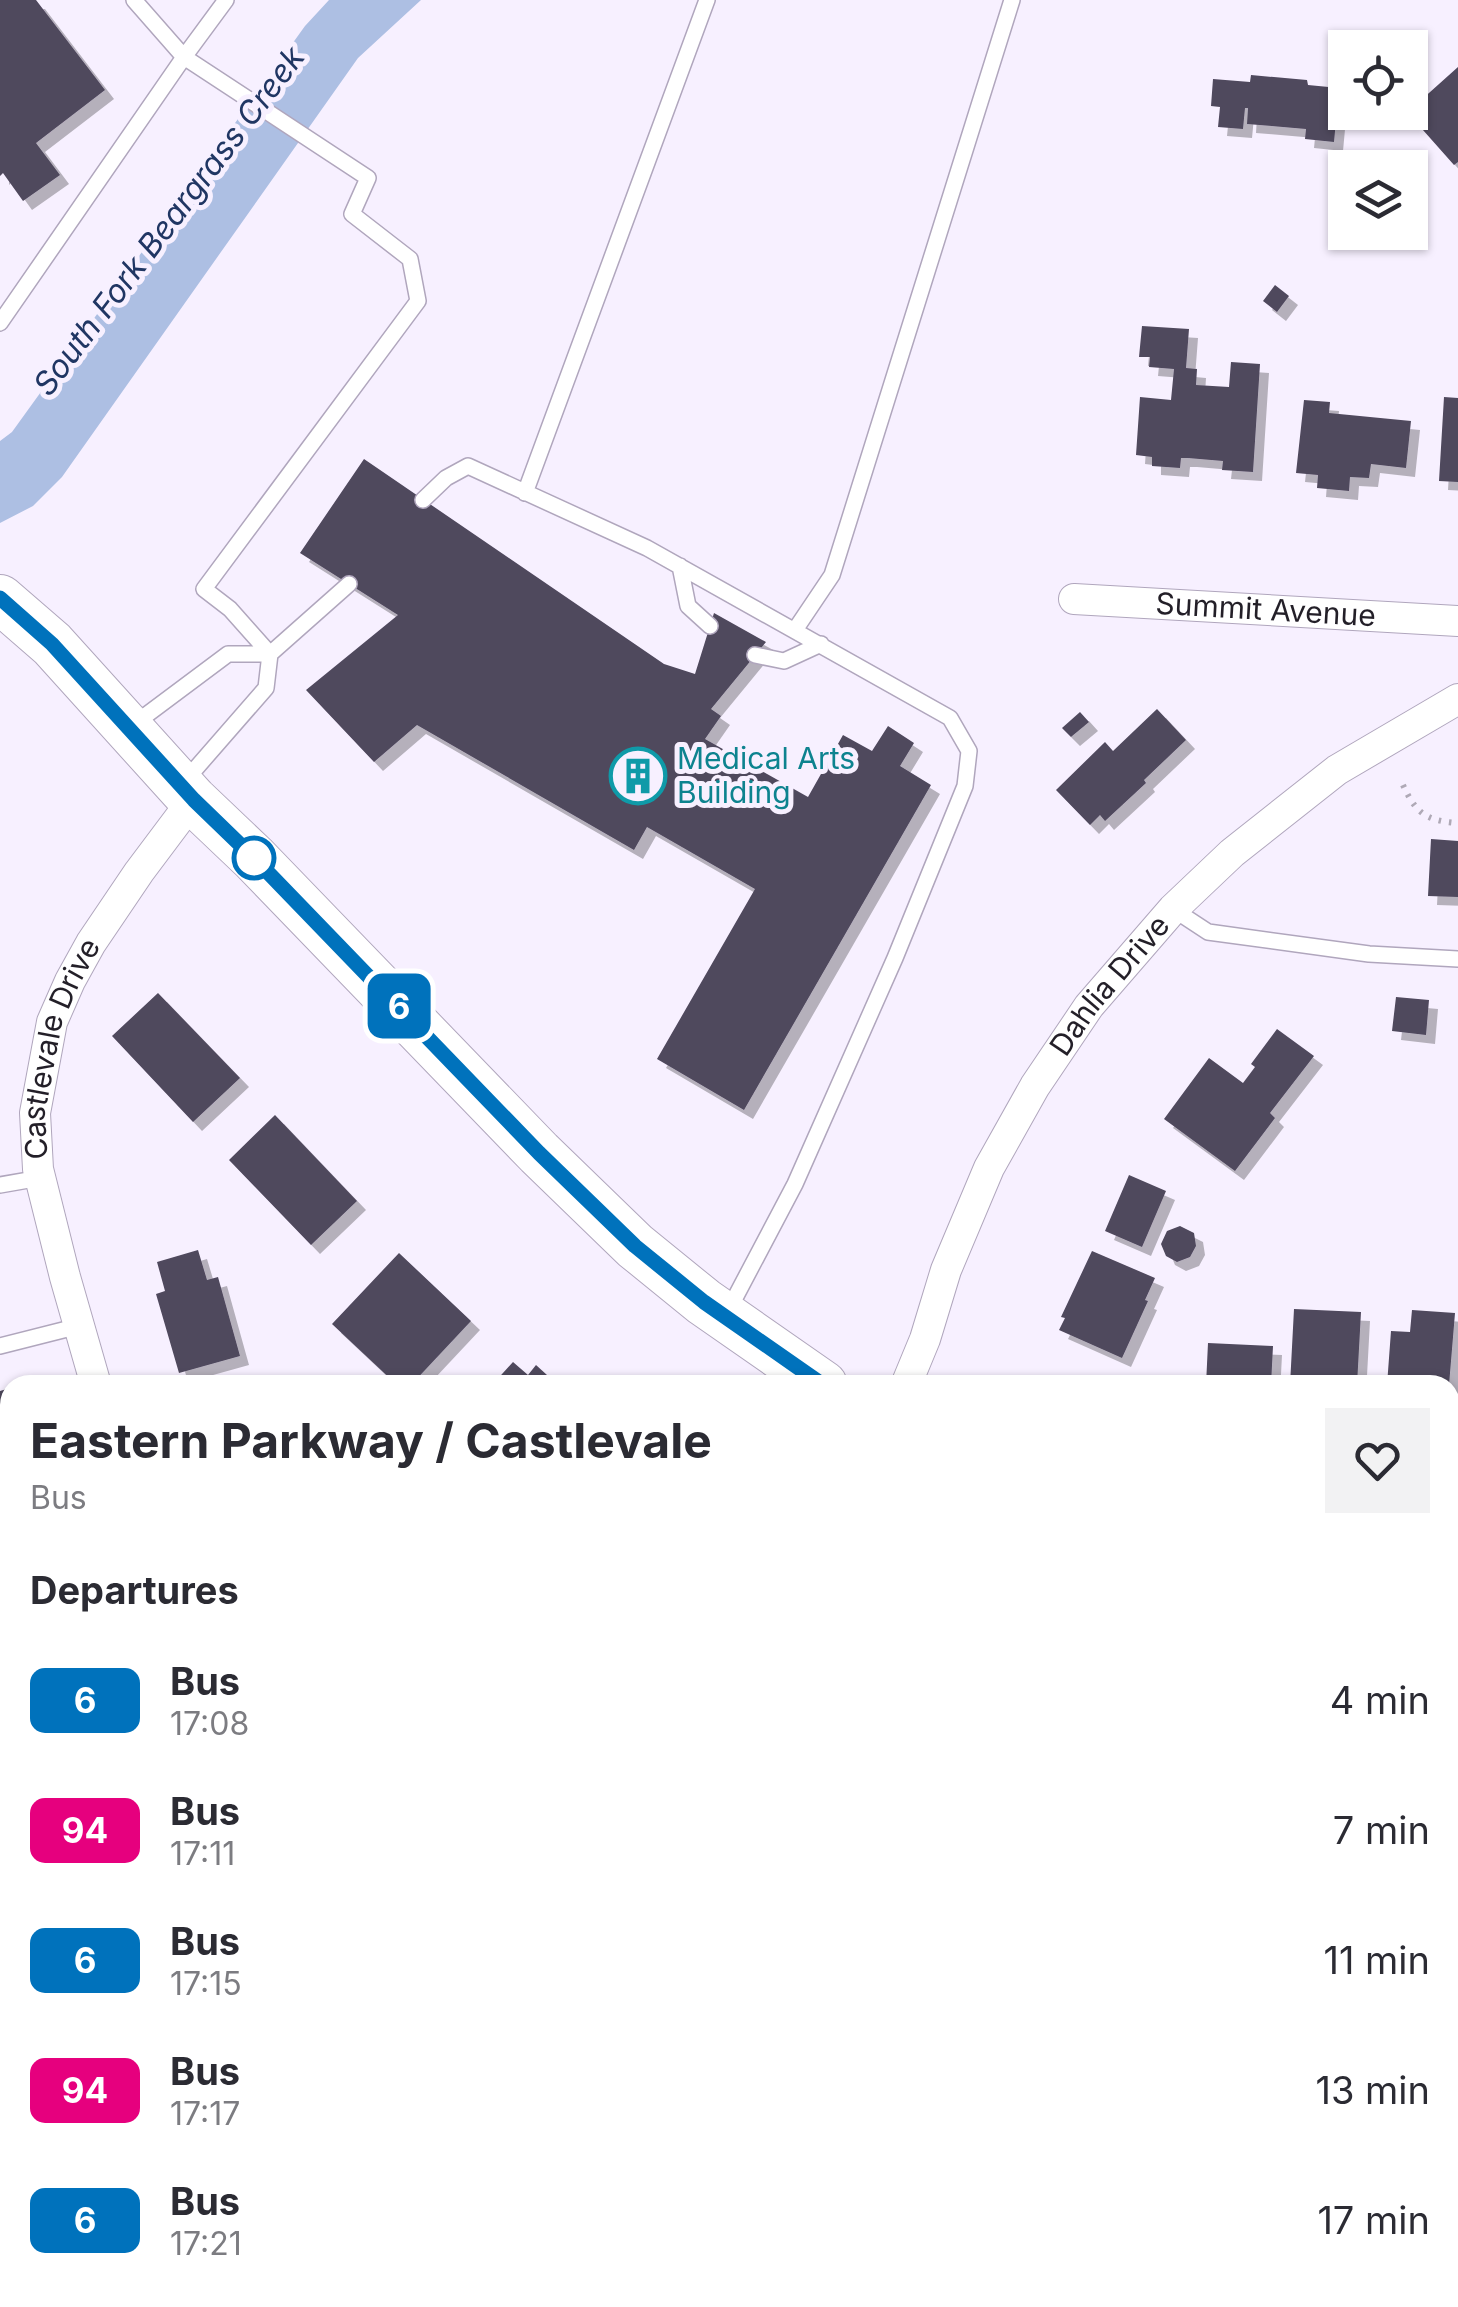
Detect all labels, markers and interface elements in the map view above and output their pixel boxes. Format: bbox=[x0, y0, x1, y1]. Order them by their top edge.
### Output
map controls bbox=[1328, 30, 1428, 250]
button: locate bbox=[1328, 30, 1428, 130]
water label: South Fork Beargrass Creek bbox=[25, 38, 313, 403]
button: layers bbox=[1328, 150, 1428, 250]
street label: Summit Avenue bbox=[1155, 585, 1377, 633]
place label: Medical Arts Building bbox=[677, 740, 855, 810]
building icon: Medical Arts Building bbox=[608, 746, 668, 806]
unlabelled marker bbox=[233, 837, 275, 879]
street label: Dahlia Drive bbox=[1042, 907, 1177, 1062]
street label: Castlevale Drive bbox=[15, 932, 107, 1161]
line badge: 6 bbox=[366, 974, 432, 1038]
text: 6 bbox=[388, 985, 410, 1027]
button: heart bbox=[1325, 1408, 1430, 1513]
text: Eastern Parkway / Castlevale bbox=[30, 1411, 712, 1470]
text: Bus bbox=[30, 1478, 87, 1517]
text: Departures bbox=[30, 1567, 239, 1613]
text: Bus bbox=[170, 1658, 240, 1704]
text: 4 min bbox=[1330, 1677, 1430, 1723]
text: 6 bbox=[74, 1679, 96, 1721]
text: 17:08 bbox=[170, 1704, 249, 1743]
text: Bus bbox=[170, 1788, 240, 1834]
text: 7 min bbox=[1333, 1807, 1430, 1853]
text: 94 bbox=[62, 1809, 108, 1851]
text: 17:11 bbox=[170, 1834, 235, 1873]
text: Bus bbox=[170, 1918, 240, 1964]
text: 11 min bbox=[1323, 1937, 1430, 1983]
text: 6 bbox=[74, 1939, 96, 1981]
text: 17:15 bbox=[170, 1964, 242, 2003]
text: Bus bbox=[170, 2048, 240, 2094]
text: 13 min bbox=[1315, 2067, 1430, 2113]
text: 94 bbox=[62, 2069, 108, 2111]
text: 17:17 bbox=[170, 2094, 240, 2133]
text: Bus bbox=[170, 2178, 240, 2224]
text: 17 min bbox=[1317, 2197, 1430, 2243]
text: 6 bbox=[74, 2199, 96, 2241]
text: 17:21 bbox=[170, 2224, 242, 2263]

